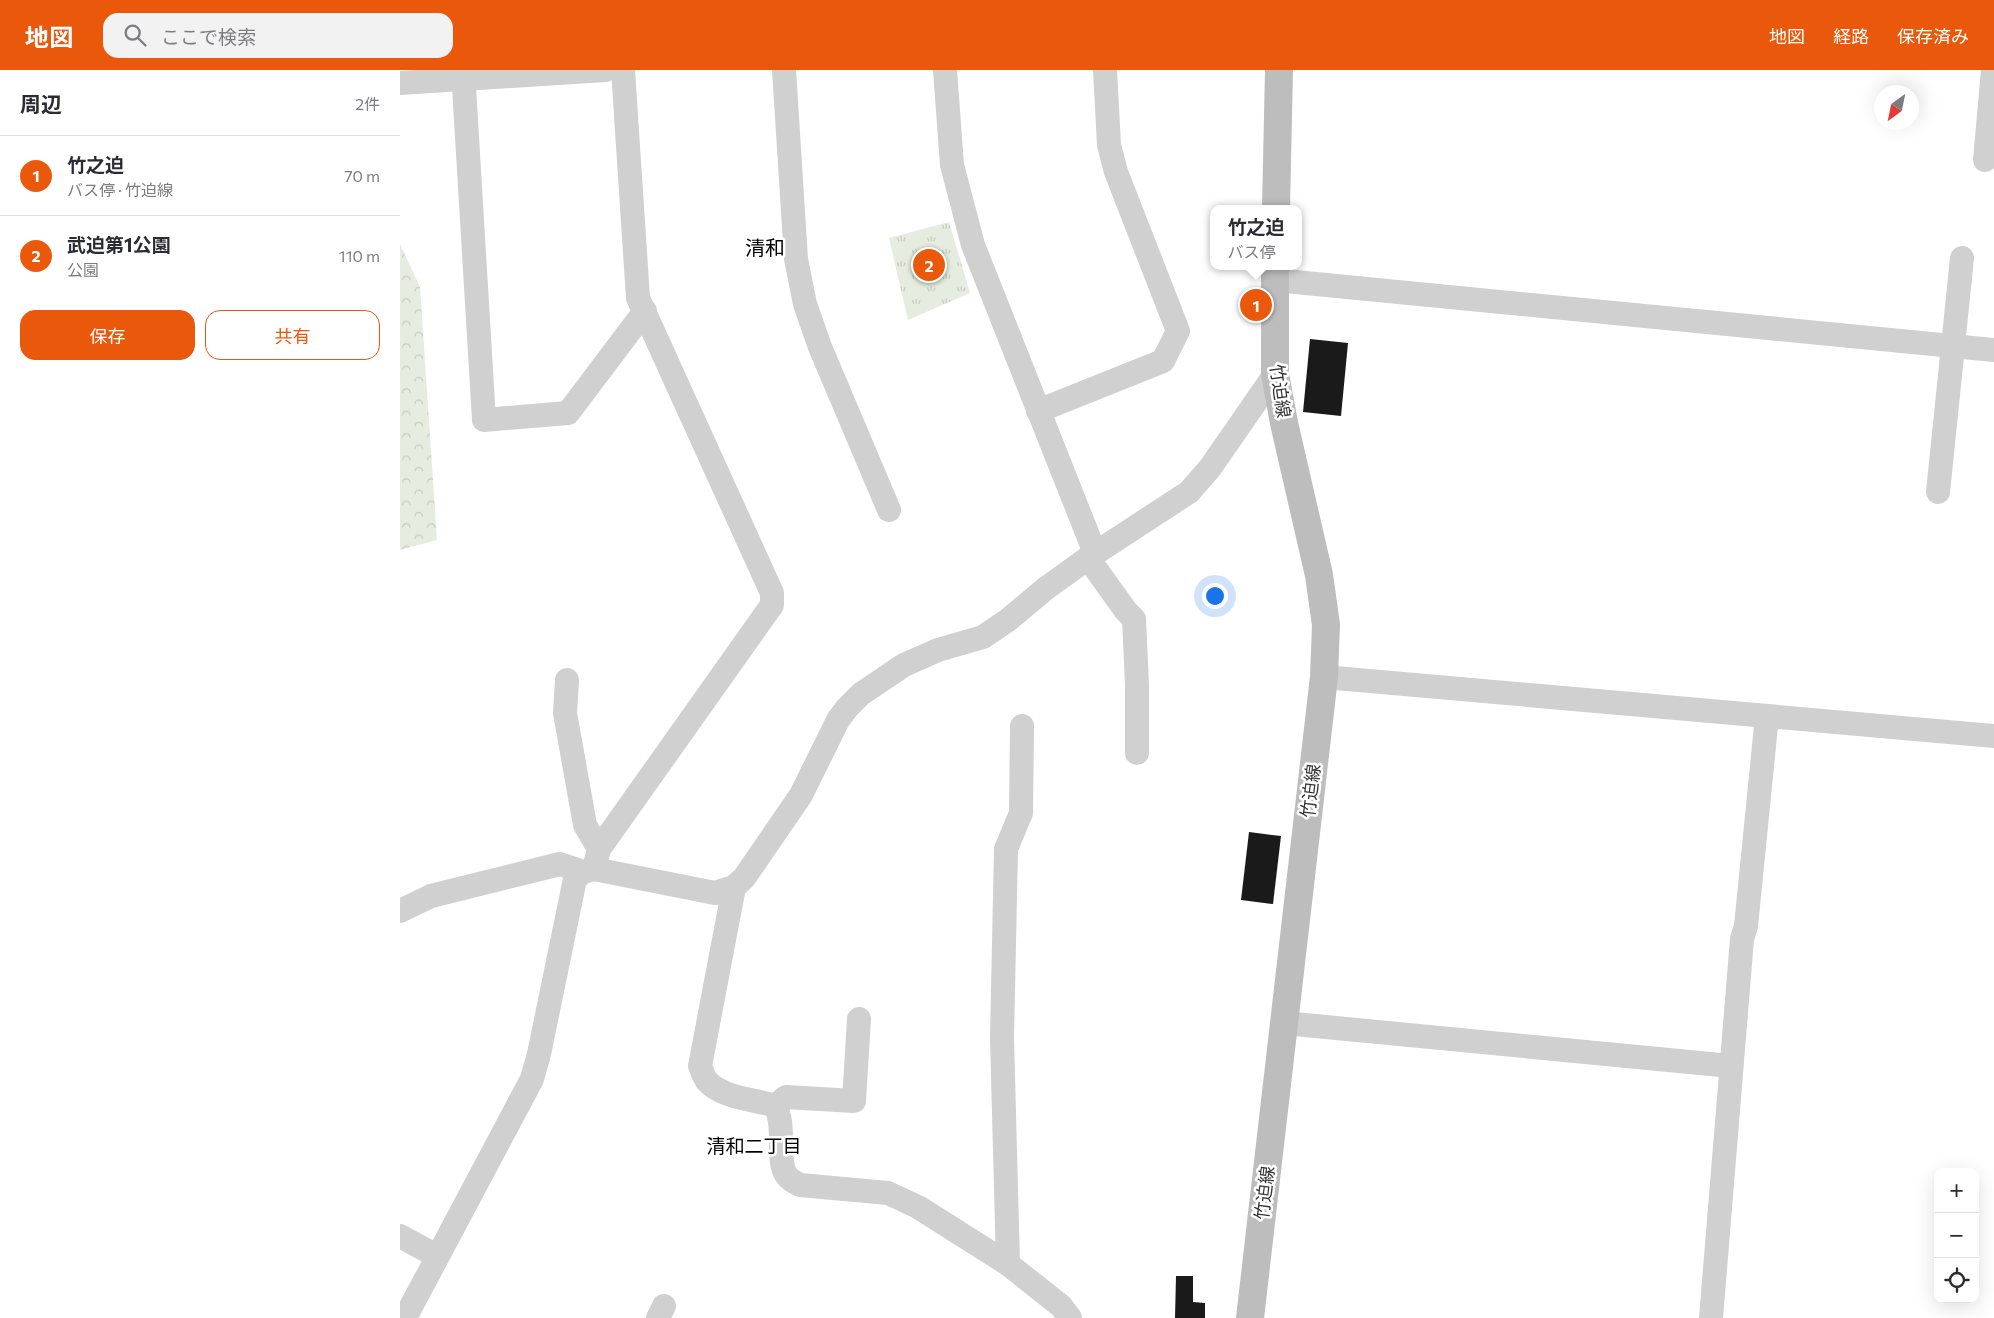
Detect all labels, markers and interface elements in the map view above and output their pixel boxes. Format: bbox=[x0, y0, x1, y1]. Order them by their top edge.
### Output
search box bbox=[103, 13, 453, 58]
icon: search bbox=[121, 21, 149, 49]
text: 地図 bbox=[25, 22, 73, 51]
text: ここで検索 bbox=[161, 25, 256, 48]
text: 地図 bbox=[1769, 25, 1805, 47]
text: 経路 bbox=[1833, 25, 1869, 47]
text: 保存済み bbox=[1897, 25, 1969, 47]
north arrow bbox=[1874, 85, 1919, 130]
text: 周辺 bbox=[20, 91, 62, 116]
text: 2件 bbox=[355, 94, 380, 113]
text: 竹之迫 bbox=[67, 153, 124, 176]
text: 1 bbox=[32, 166, 40, 185]
text: 70 m bbox=[344, 166, 380, 185]
text: バス停 · 竹迫線 bbox=[67, 180, 173, 199]
popup bbox=[1210, 205, 1302, 270]
text: 竹之迫 bbox=[1227, 215, 1285, 238]
text: 武迫第1公園 bbox=[67, 233, 171, 256]
district label: 清和 bbox=[745, 235, 785, 259]
text: バス停 bbox=[1227, 242, 1276, 261]
text: 2 bbox=[31, 246, 41, 265]
text: 110 m bbox=[339, 246, 380, 265]
pin: 2 bbox=[913, 246, 945, 284]
text: 公園 bbox=[67, 260, 99, 279]
pin: 1 bbox=[1240, 286, 1272, 324]
button: 保存 bbox=[20, 310, 195, 360]
button: 共有 bbox=[205, 310, 380, 360]
street label: 竹迫線 bbox=[1266, 363, 1296, 419]
your location bbox=[1202, 583, 1228, 609]
street label: 竹迫線 bbox=[1296, 763, 1324, 819]
district label: 清和二丁目 bbox=[706, 1134, 802, 1157]
street label: 竹迫線 bbox=[1250, 1165, 1278, 1221]
map controls bbox=[1934, 1168, 1979, 1303]
button: + bbox=[1934, 1168, 1979, 1213]
button: − bbox=[1934, 1213, 1979, 1258]
button: locate bbox=[1934, 1258, 1979, 1303]

